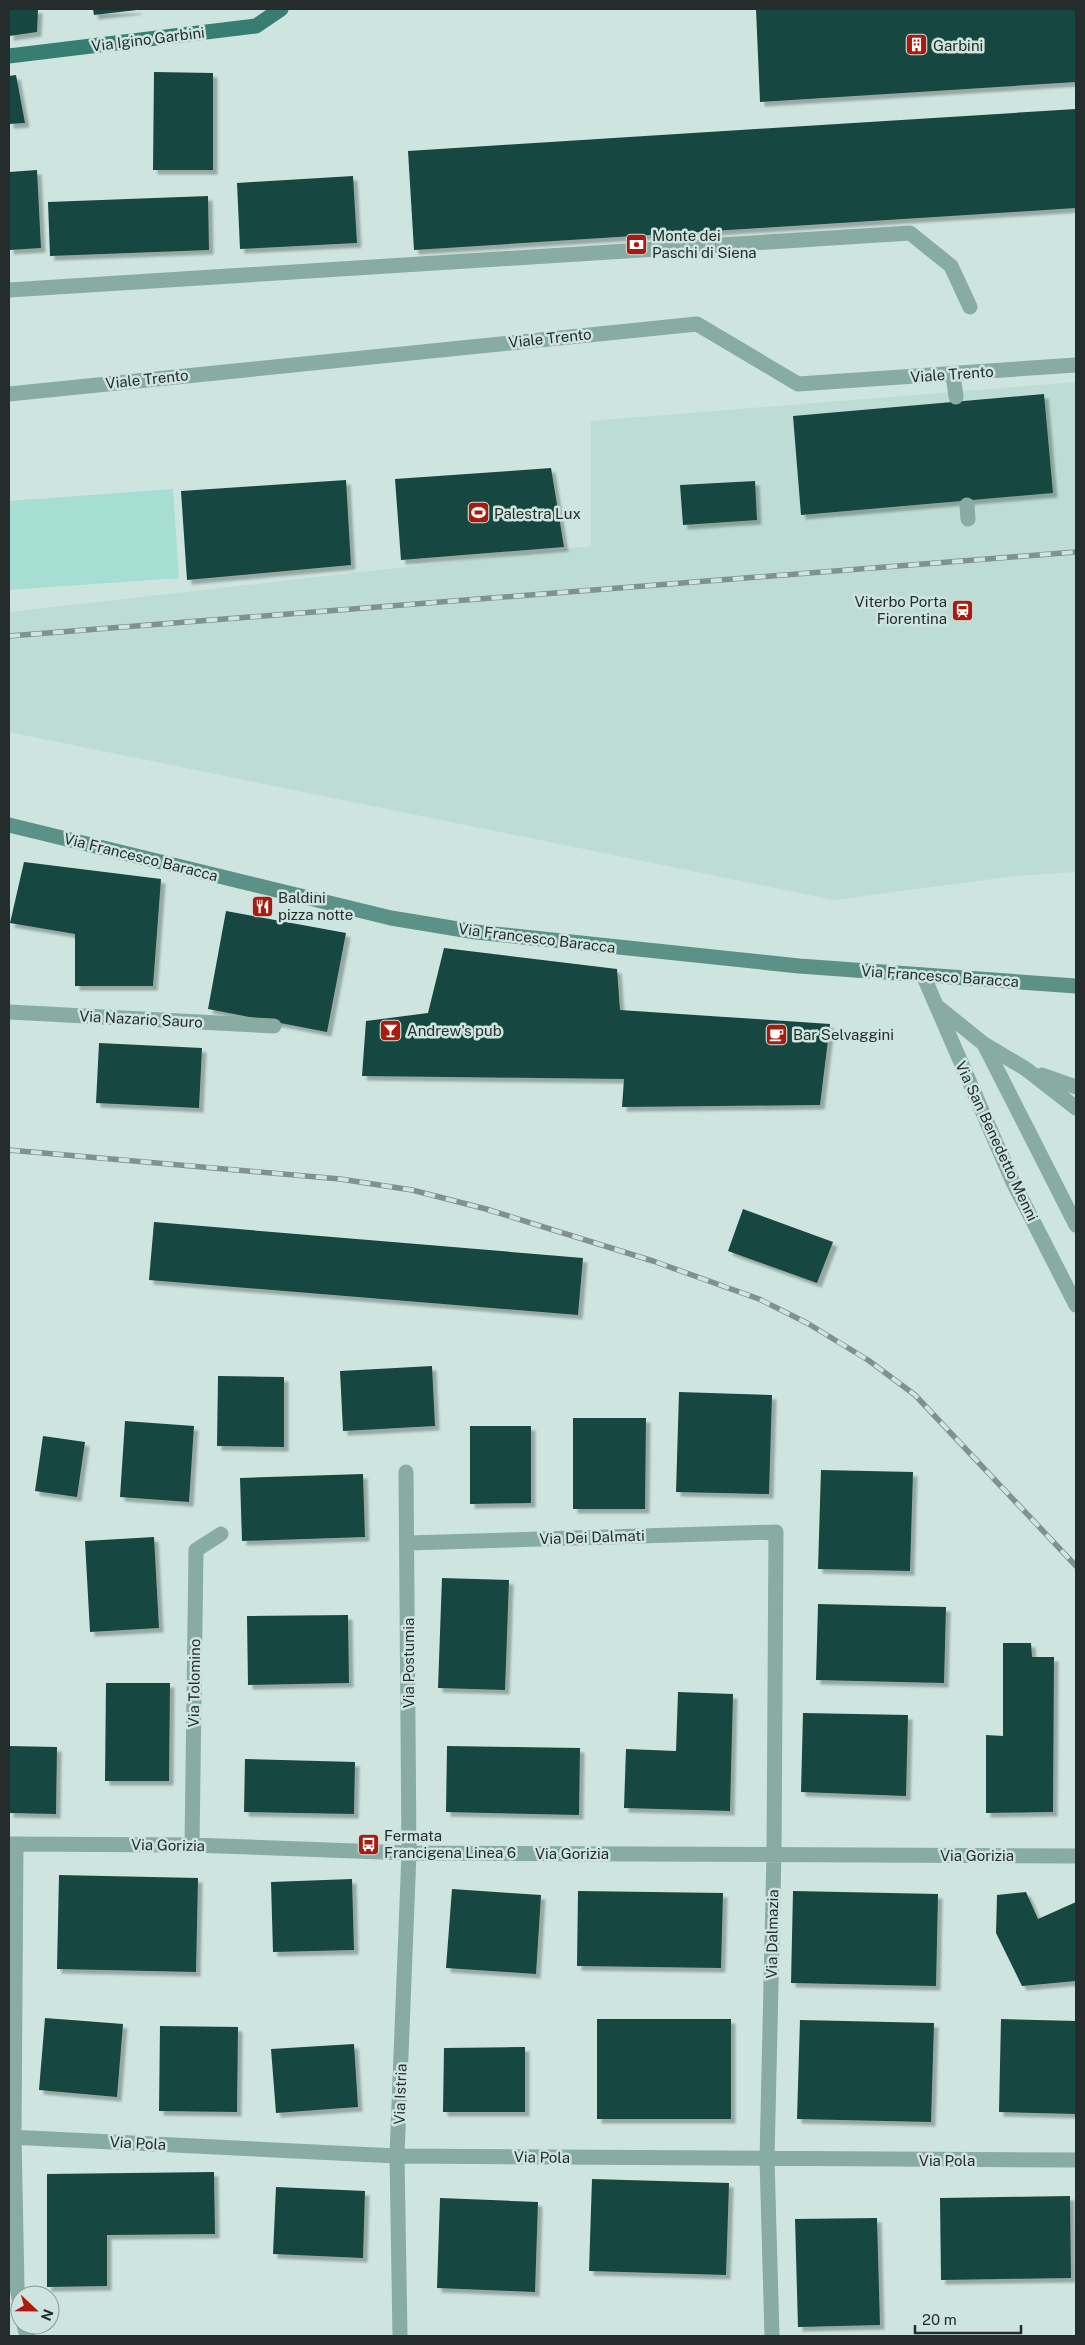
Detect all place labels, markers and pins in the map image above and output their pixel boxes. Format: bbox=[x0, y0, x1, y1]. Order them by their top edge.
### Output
building icon: Garbini bbox=[905, 33, 929, 57]
place label: Garbini bbox=[933, 37, 983, 54]
place label: Monte dei Paschi di Siena bbox=[652, 227, 757, 261]
bank icon: Monte dei Paschi di Siena bbox=[624, 232, 648, 256]
sports icon: Palestra Lux bbox=[466, 501, 490, 525]
place label: Palestra Lux bbox=[494, 505, 581, 522]
place label: Viterbo Porta Fiorentina bbox=[855, 593, 947, 627]
station icon: Viterbo Porta Fiorentina bbox=[951, 598, 975, 622]
place label: Baldini pizza notte bbox=[278, 889, 353, 923]
restaurant icon: Baldini pizza notte bbox=[250, 894, 274, 918]
bar icon: Andrew's pub bbox=[379, 1018, 403, 1042]
place label: Andrew's pub bbox=[407, 1022, 502, 1039]
cafe icon: Bar Selvaggini bbox=[765, 1022, 789, 1046]
place label: Bar Selvaggini bbox=[793, 1026, 894, 1043]
place label: Fermata Francigena Linea 6 bbox=[384, 1827, 516, 1861]
bus stop icon: Fermata Francigena Linea 6 bbox=[356, 1832, 380, 1856]

